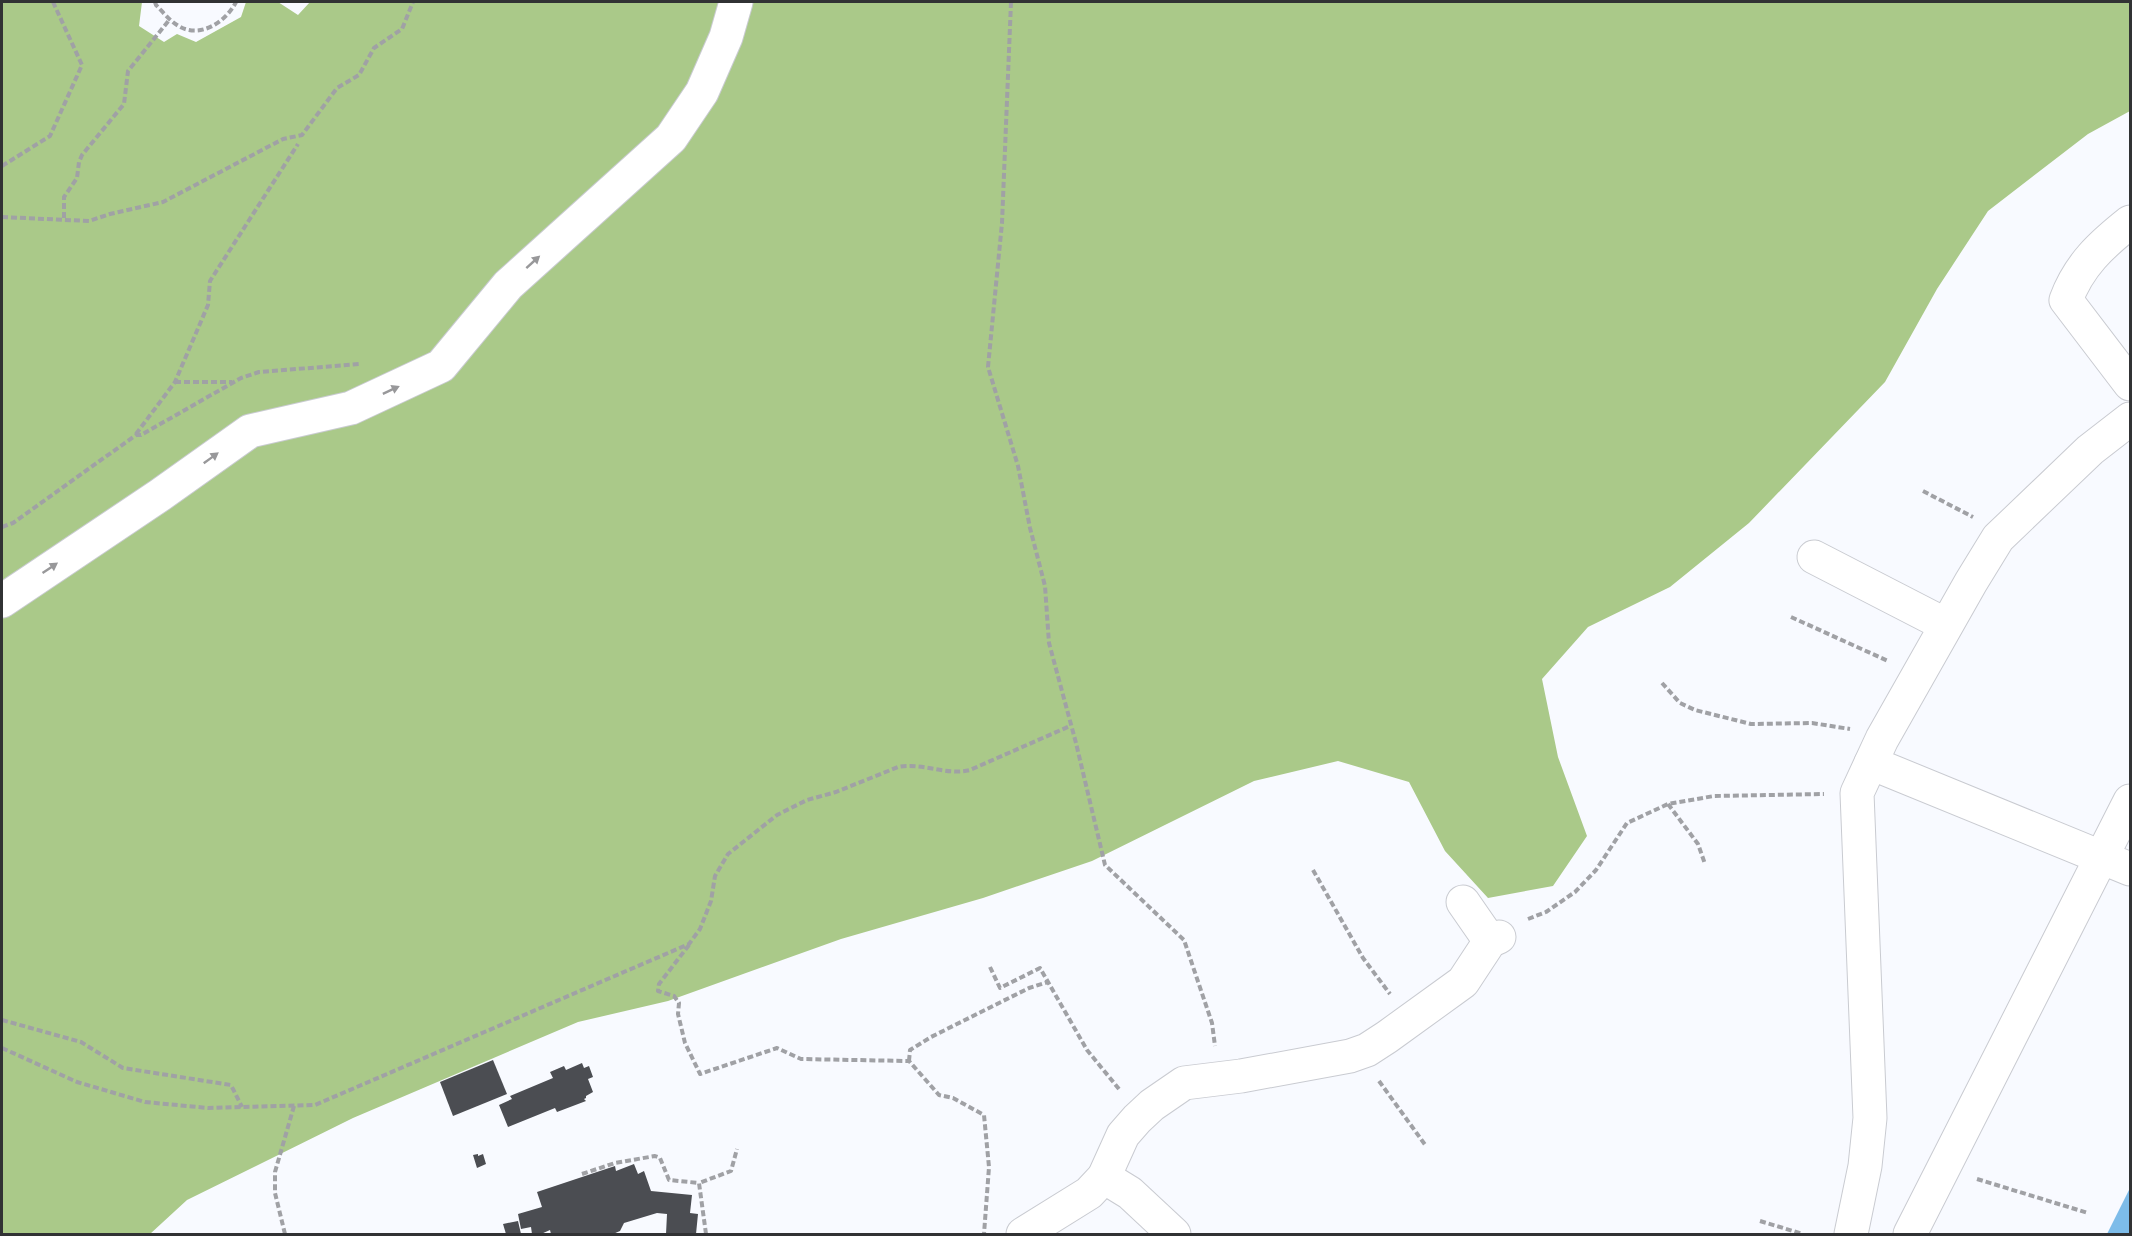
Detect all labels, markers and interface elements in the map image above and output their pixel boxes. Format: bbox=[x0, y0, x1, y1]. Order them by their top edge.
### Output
one-way arrow bbox=[525, 256, 540, 269]
one-way arrow bbox=[382, 385, 399, 394]
one-way arrow bbox=[204, 453, 219, 465]
one-way arrow bbox=[42, 563, 58, 574]

